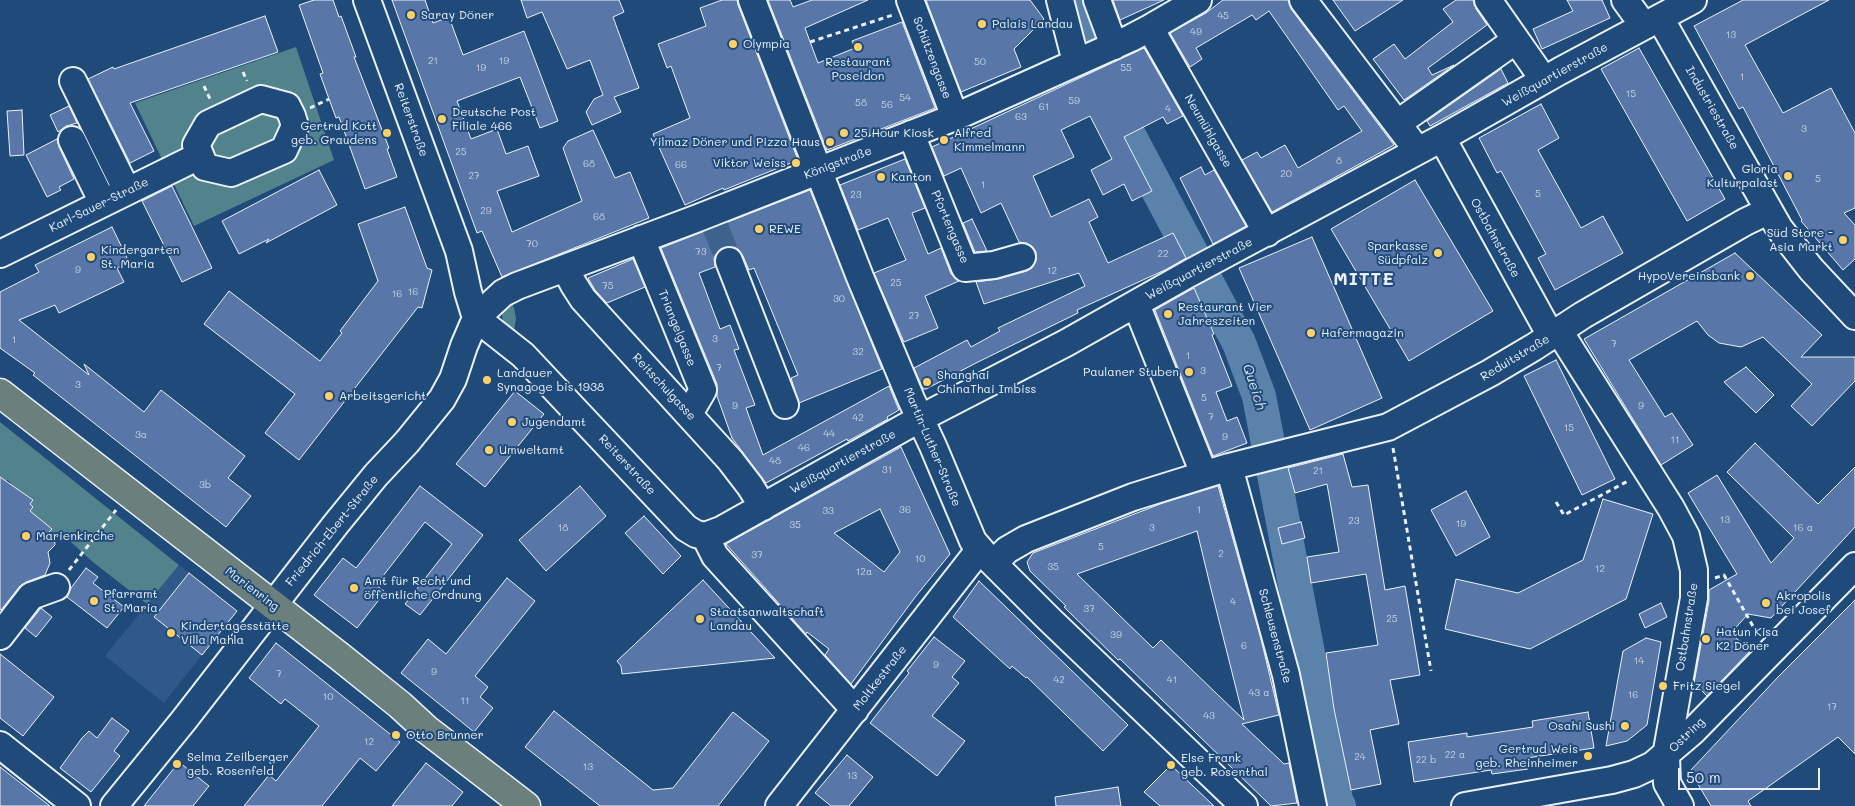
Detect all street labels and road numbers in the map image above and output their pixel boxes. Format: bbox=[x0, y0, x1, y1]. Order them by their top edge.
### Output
street label: Schützengasse bbox=[910, 15, 954, 101]
street label: Weißquartierstraße bbox=[1499, 40, 1611, 110]
street label: Industriestraße bbox=[1682, 64, 1742, 152]
street label: Reiterstraße bbox=[391, 81, 431, 159]
street label: Neumühlgasse bbox=[1181, 92, 1235, 170]
street label: Königstraße bbox=[802, 143, 874, 183]
street label: Karl-Sauer-Straße bbox=[47, 175, 151, 235]
street label: Pfortengasse bbox=[928, 188, 972, 266]
street label: Ostbahnstraße bbox=[1467, 196, 1523, 280]
street label: Weißquartierstraße bbox=[1143, 235, 1255, 303]
street label: Triangelgasse bbox=[655, 288, 699, 368]
street label: Reduitstraße bbox=[1478, 332, 1552, 384]
street label: Reitschulgasse bbox=[629, 350, 699, 424]
street label: Martin-Luther-Straße bbox=[900, 385, 964, 509]
street label: Weißquartierstraße bbox=[787, 427, 899, 497]
street label: Reiterstraße bbox=[595, 432, 659, 498]
street label: Friedrich-Ebert-Straße bbox=[283, 472, 381, 590]
street label: Marienring bbox=[222, 564, 282, 614]
street label: Ostbahnstraße bbox=[1673, 582, 1701, 672]
street label: Schleusenstraße bbox=[1255, 587, 1295, 685]
street label: Moltkestraße bbox=[850, 643, 910, 713]
street label: Ostring bbox=[1666, 715, 1708, 755]

